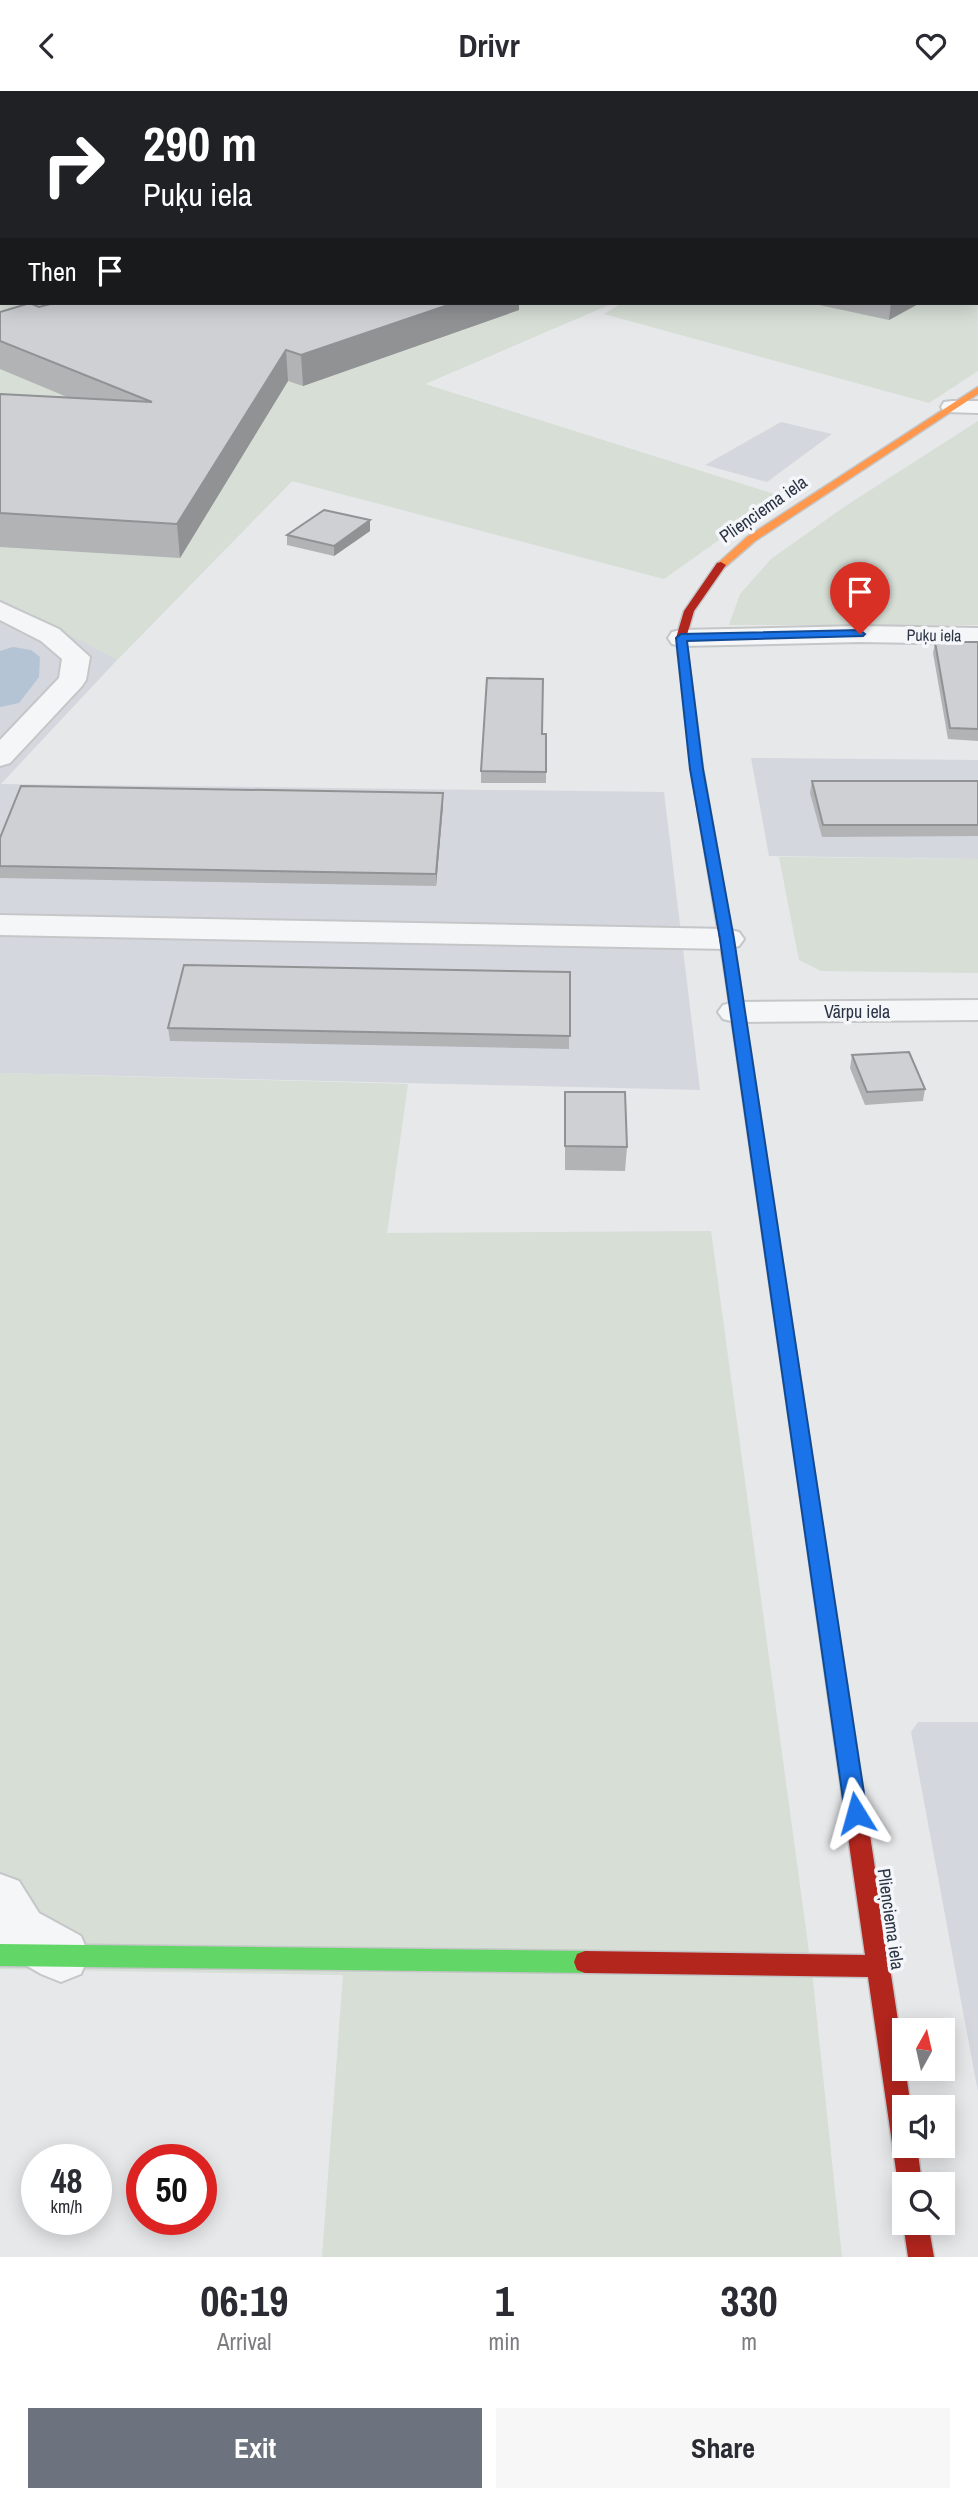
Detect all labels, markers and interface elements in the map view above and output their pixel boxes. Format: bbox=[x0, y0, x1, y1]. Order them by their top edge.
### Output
text: Drivr bbox=[458, 24, 520, 67]
icon: back bbox=[28, 27, 66, 65]
icon: heart bbox=[912, 27, 950, 65]
text: 290 m bbox=[143, 110, 257, 176]
icon: right bbox=[28, 119, 119, 210]
text: Puķu iela bbox=[143, 173, 252, 216]
icon: arrive bbox=[91, 252, 129, 290]
text: Then bbox=[28, 254, 77, 289]
street label: Plieņciema iela bbox=[714, 470, 812, 548]
pin bbox=[830, 562, 890, 634]
icon: arrive bbox=[841, 573, 879, 611]
street label: Puķu iela bbox=[906, 624, 962, 646]
street label: Vārpu iela bbox=[824, 999, 890, 1024]
position arrow bbox=[819, 1776, 893, 1850]
street label: Plieņciema iela bbox=[872, 1867, 910, 1971]
north arrow bbox=[892, 2018, 956, 2081]
map controls bbox=[892, 2018, 955, 2235]
button: sound bbox=[892, 2095, 955, 2158]
speed limit sign: 50 bbox=[126, 2144, 217, 2235]
text: 48 bbox=[51, 2157, 82, 2204]
button: search bbox=[892, 2172, 955, 2235]
text: km/h bbox=[51, 2194, 83, 2219]
text: 06:19 bbox=[200, 2273, 288, 2329]
text: 1 bbox=[495, 2273, 514, 2329]
text: 330 bbox=[720, 2273, 778, 2329]
text: Arrival bbox=[217, 2326, 272, 2357]
text: min bbox=[489, 2326, 520, 2357]
text: m bbox=[741, 2326, 757, 2357]
button: Exit bbox=[28, 2408, 482, 2488]
button: Share bbox=[496, 2408, 950, 2488]

